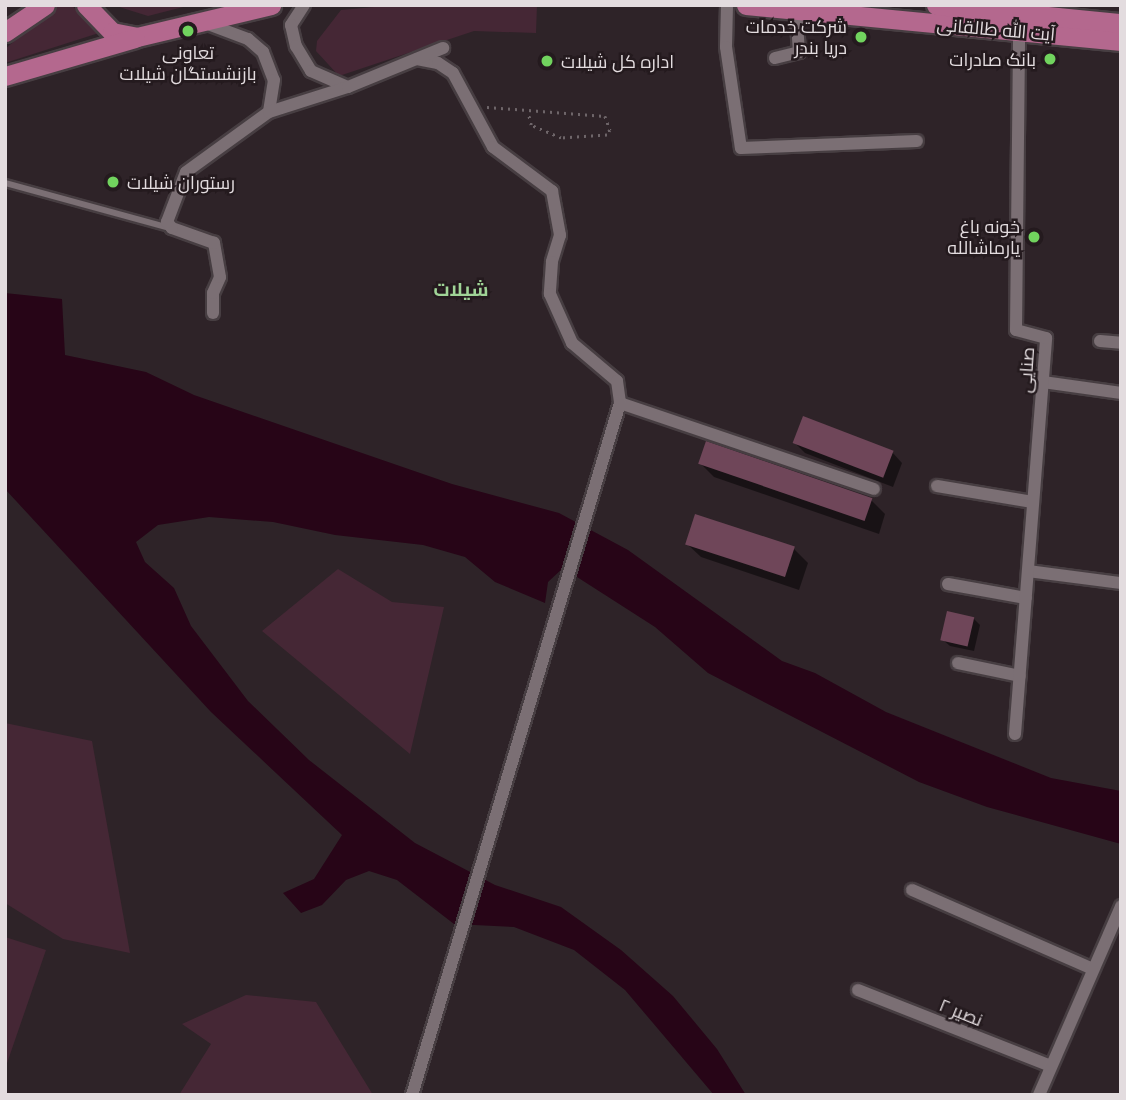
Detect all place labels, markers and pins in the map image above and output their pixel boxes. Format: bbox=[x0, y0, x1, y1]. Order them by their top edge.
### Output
place label: شرکت خدمات دریا بندر bbox=[746, 16, 847, 58]
marker: تعاونی بازنشستگان شیلات bbox=[180, 23, 196, 39]
marker: شرکت خدمات دریا بندر bbox=[853, 29, 869, 45]
place label: تعاونی بازنشستگان شیلات bbox=[119, 42, 257, 84]
place label: بانک صادرات bbox=[949, 48, 1036, 70]
place label: اداره کل شیلات bbox=[561, 50, 674, 72]
marker: بانک صادرات bbox=[1042, 51, 1058, 67]
marker: اداره کل شیلات bbox=[539, 53, 555, 69]
place label: رستوران شیلات bbox=[127, 171, 235, 193]
marker: رستوران شیلات bbox=[105, 174, 121, 190]
place label: خونه باغ یارماشالله bbox=[947, 216, 1020, 258]
marker: خونه باغ یارماشالله bbox=[1026, 229, 1042, 245]

